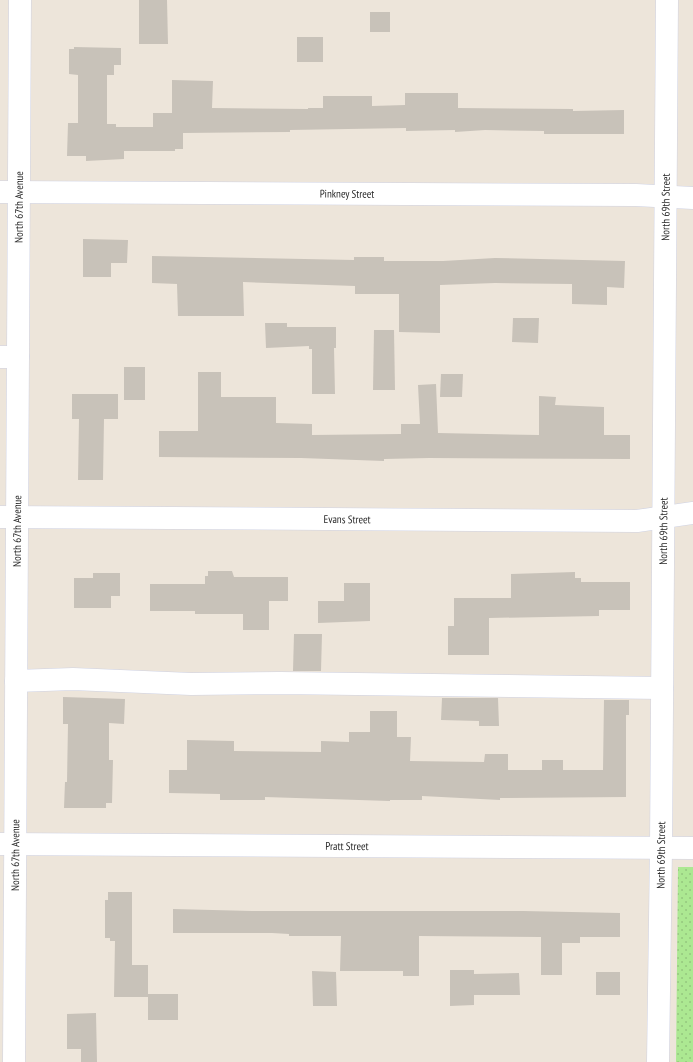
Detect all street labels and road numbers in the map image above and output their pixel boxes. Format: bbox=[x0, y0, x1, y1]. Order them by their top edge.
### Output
street label: North 67th Avenue bbox=[12, 171, 26, 243]
street label: North 69th Street bbox=[658, 173, 673, 241]
street label: Pinkney Street bbox=[320, 187, 374, 201]
street label: North 67th Avenue bbox=[10, 495, 24, 567]
street label: North 69th Street bbox=[656, 497, 670, 565]
street label: Evans Street bbox=[323, 512, 371, 526]
street label: North 67th Avenue bbox=[8, 819, 22, 891]
street label: North 69th Street bbox=[653, 821, 668, 889]
street label: Pratt Street bbox=[325, 839, 369, 853]

